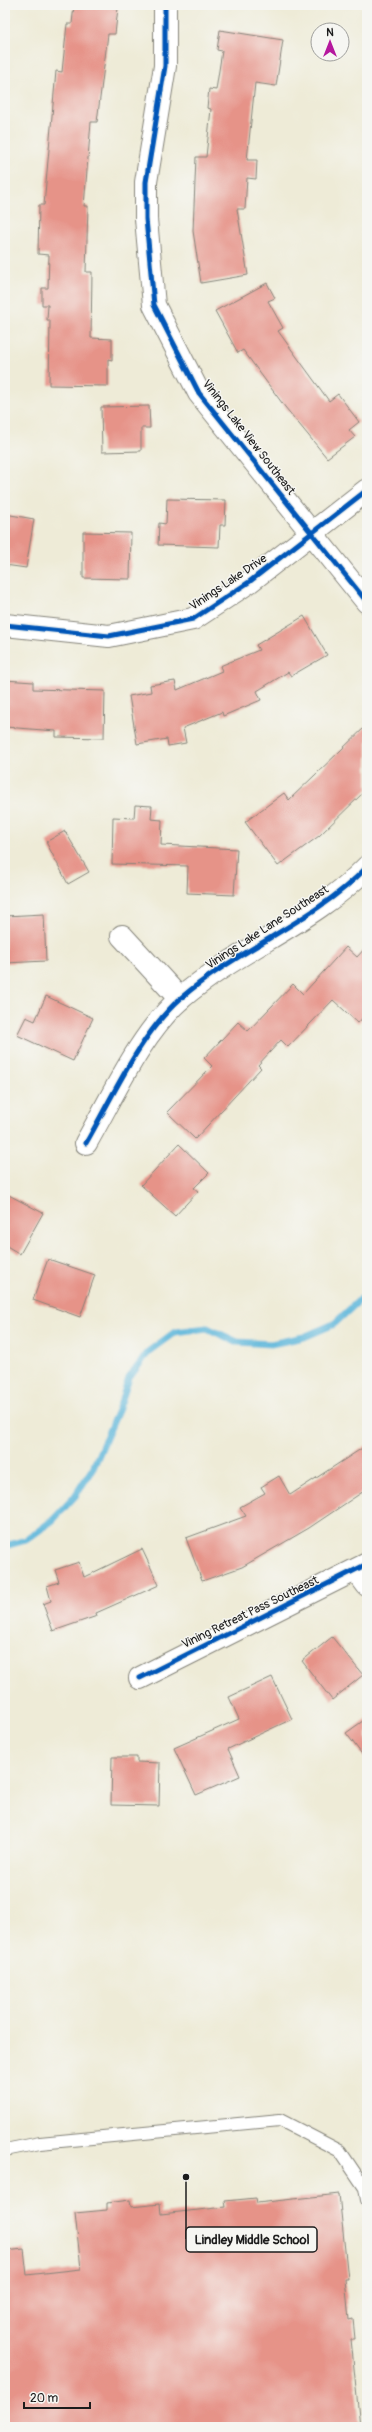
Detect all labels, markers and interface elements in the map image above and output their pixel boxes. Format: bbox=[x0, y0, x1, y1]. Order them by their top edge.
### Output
north arrow bbox=[310, 22, 350, 62]
text: N bbox=[326, 26, 334, 39]
street label: Vinings Lake View Southeast bbox=[199, 377, 298, 498]
street label: Vinings Lake Drive bbox=[187, 551, 270, 614]
street label: Vinings Lake Lane Southeast bbox=[203, 882, 332, 973]
street label: Vining Retreat Pass Southeast bbox=[179, 1573, 321, 1652]
callout: Lindley Middle School bbox=[186, 2227, 317, 2252]
text: Lindley Middle School bbox=[194, 2232, 310, 2248]
scale bar bbox=[24, 2384, 90, 2410]
text: 20 m bbox=[30, 2391, 59, 2406]

